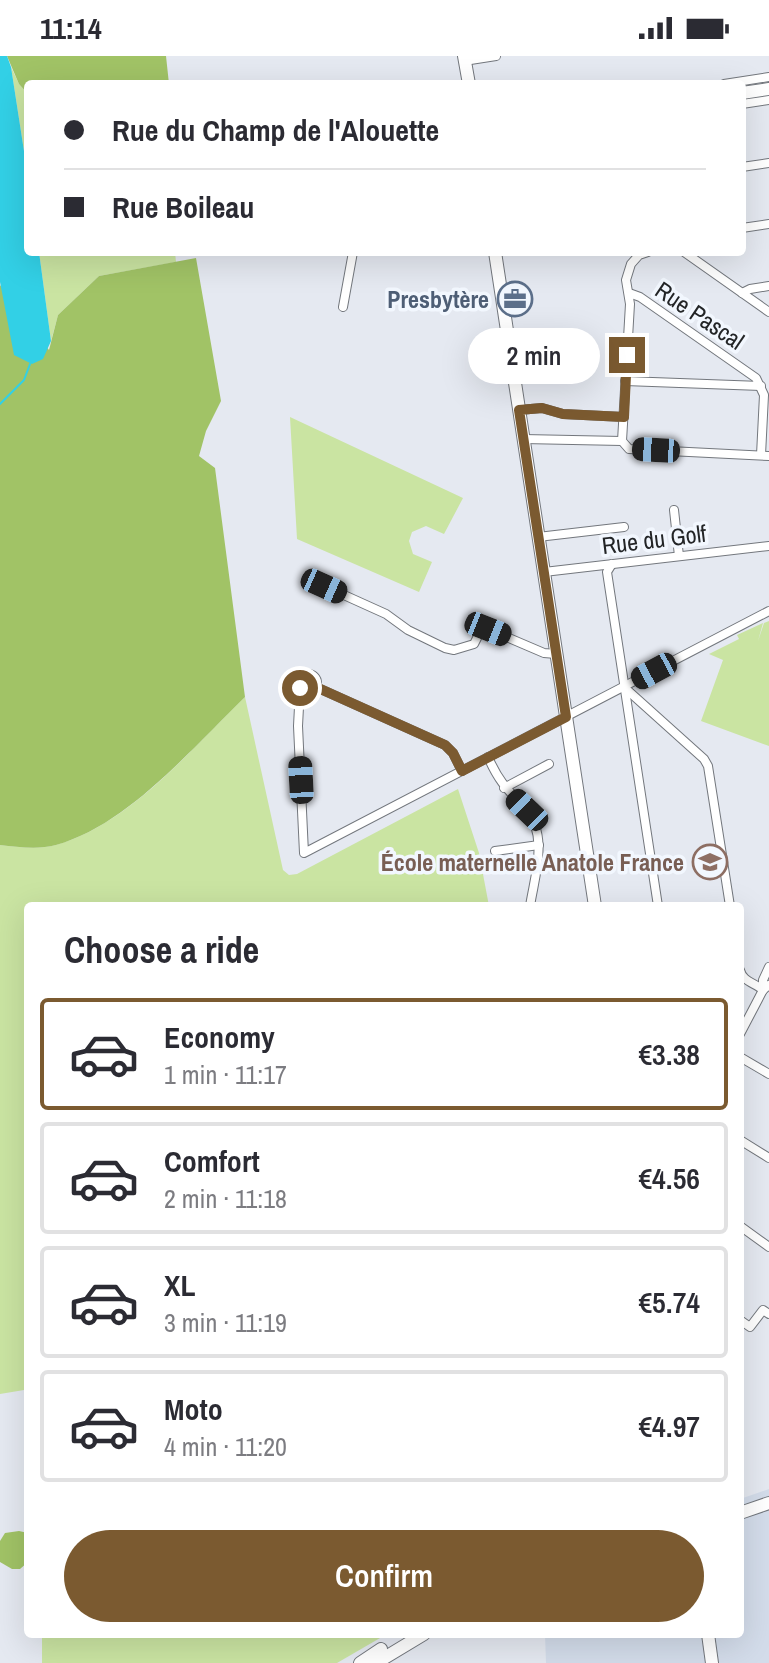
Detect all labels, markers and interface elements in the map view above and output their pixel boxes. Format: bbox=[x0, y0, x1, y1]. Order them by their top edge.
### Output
text: 11:14 bbox=[40, 8, 102, 48]
text: Rue du Champ de l'Alouette bbox=[112, 110, 439, 150]
text: Rue Boileau bbox=[112, 187, 254, 227]
street label: Rue Pascal bbox=[649, 274, 751, 356]
office icon: Presbytère bbox=[496, 280, 534, 318]
place label: Presbytère bbox=[387, 283, 489, 315]
callout: 2 min bbox=[467, 327, 599, 383]
route end bbox=[609, 337, 645, 373]
text: 2 min bbox=[507, 338, 561, 373]
car bbox=[631, 437, 681, 463]
street label: Rue du Golf bbox=[600, 517, 709, 561]
car bbox=[297, 565, 351, 607]
car bbox=[461, 609, 515, 649]
car bbox=[627, 649, 681, 693]
route start bbox=[282, 670, 318, 706]
car bbox=[288, 755, 314, 805]
car bbox=[501, 785, 553, 835]
school or university icon: École maternelle Anatole France bbox=[691, 843, 729, 881]
place label: École maternelle Anatole France bbox=[381, 846, 684, 878]
text: Choose a ride bbox=[64, 926, 259, 974]
text: Economy bbox=[164, 1017, 275, 1057]
icon: car bbox=[68, 1018, 140, 1090]
text: €3.38 bbox=[638, 1034, 700, 1074]
text: 1 min · 11:17 bbox=[164, 1057, 287, 1092]
text: Comfort bbox=[164, 1141, 260, 1181]
icon: car bbox=[68, 1142, 140, 1214]
text: €4.56 bbox=[638, 1158, 700, 1198]
text: 2 min · 11:18 bbox=[164, 1181, 287, 1216]
text: XL bbox=[164, 1265, 195, 1305]
icon: car bbox=[68, 1266, 140, 1338]
text: €5.74 bbox=[638, 1282, 700, 1322]
text: 3 min · 11:19 bbox=[164, 1305, 287, 1340]
text: Moto bbox=[164, 1389, 223, 1429]
icon: car bbox=[68, 1390, 140, 1462]
text: €4.97 bbox=[638, 1406, 700, 1446]
text: 4 min · 11:20 bbox=[164, 1429, 287, 1464]
button: Confirm bbox=[64, 1530, 704, 1622]

